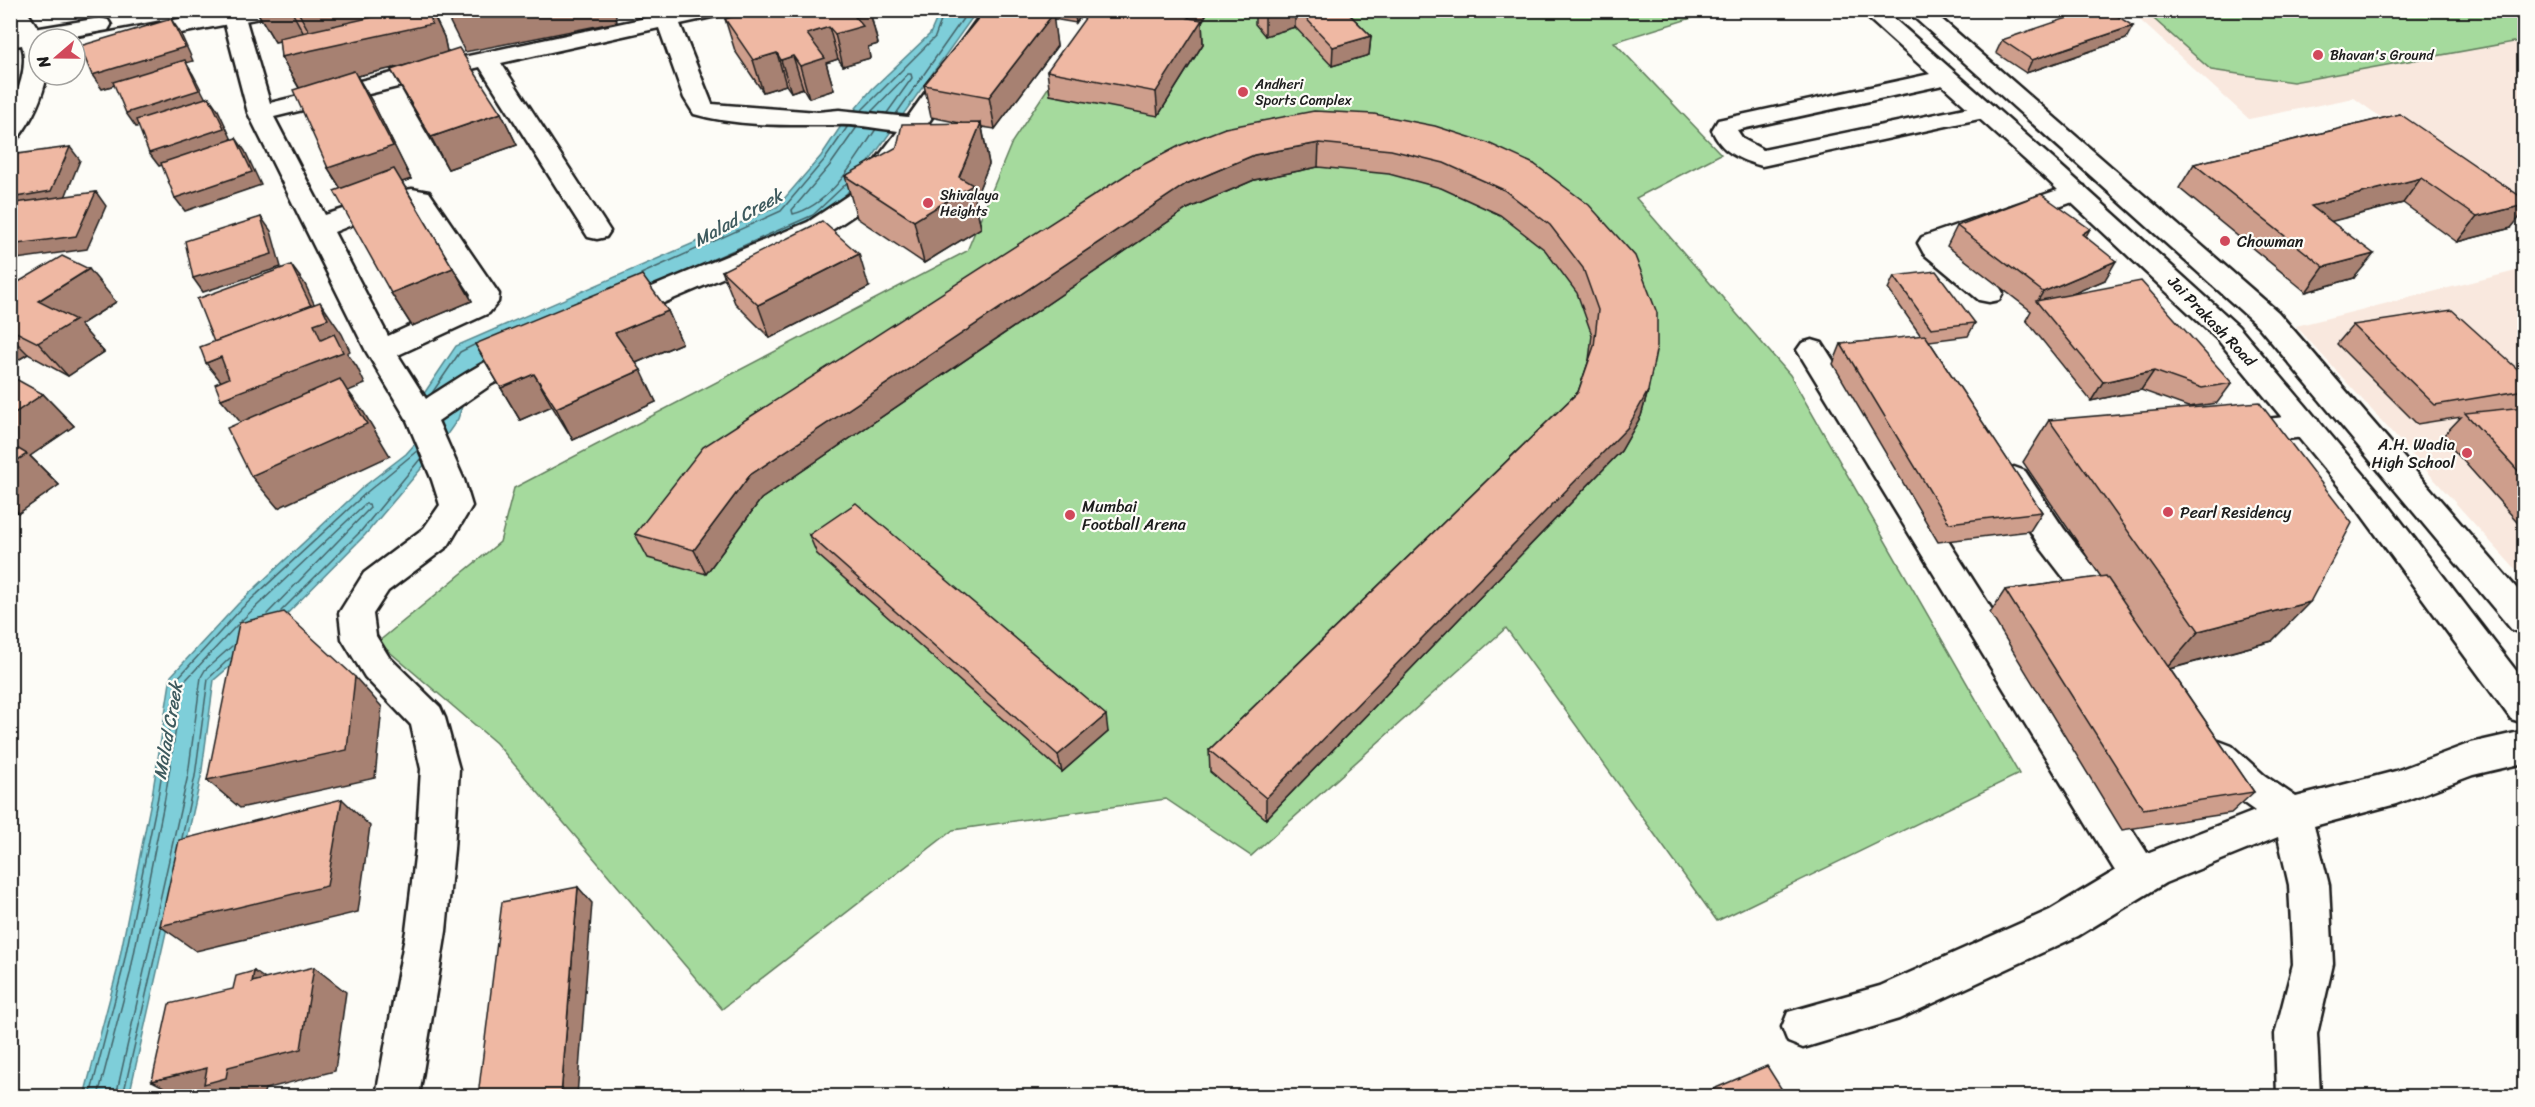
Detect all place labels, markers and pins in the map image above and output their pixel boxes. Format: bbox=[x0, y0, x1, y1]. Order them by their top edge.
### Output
place label: Bhavan's Ground bbox=[2330, 43, 2435, 68]
marker: Bhavan's Ground bbox=[2311, 48, 2325, 62]
place label: Andheri Sports Complex bbox=[1254, 72, 1352, 113]
marker: Andheri Sports Complex bbox=[1236, 85, 1250, 99]
place label: Shivalaya Heights bbox=[940, 183, 999, 224]
marker: Shivalaya Heights bbox=[921, 196, 935, 210]
place label: Chowman bbox=[2237, 227, 2304, 256]
marker: Chowman bbox=[2218, 234, 2232, 248]
place label: A.H. Wadia High School bbox=[2371, 430, 2455, 477]
marker: A.H. Wadia High School bbox=[2460, 446, 2474, 460]
place label: Mumbai Football Arena bbox=[1082, 492, 1187, 539]
place label: Pearl Residency bbox=[2180, 498, 2292, 527]
marker: Pearl Residency bbox=[2161, 505, 2175, 519]
marker: Mumbai Football Arena bbox=[1063, 508, 1077, 522]

